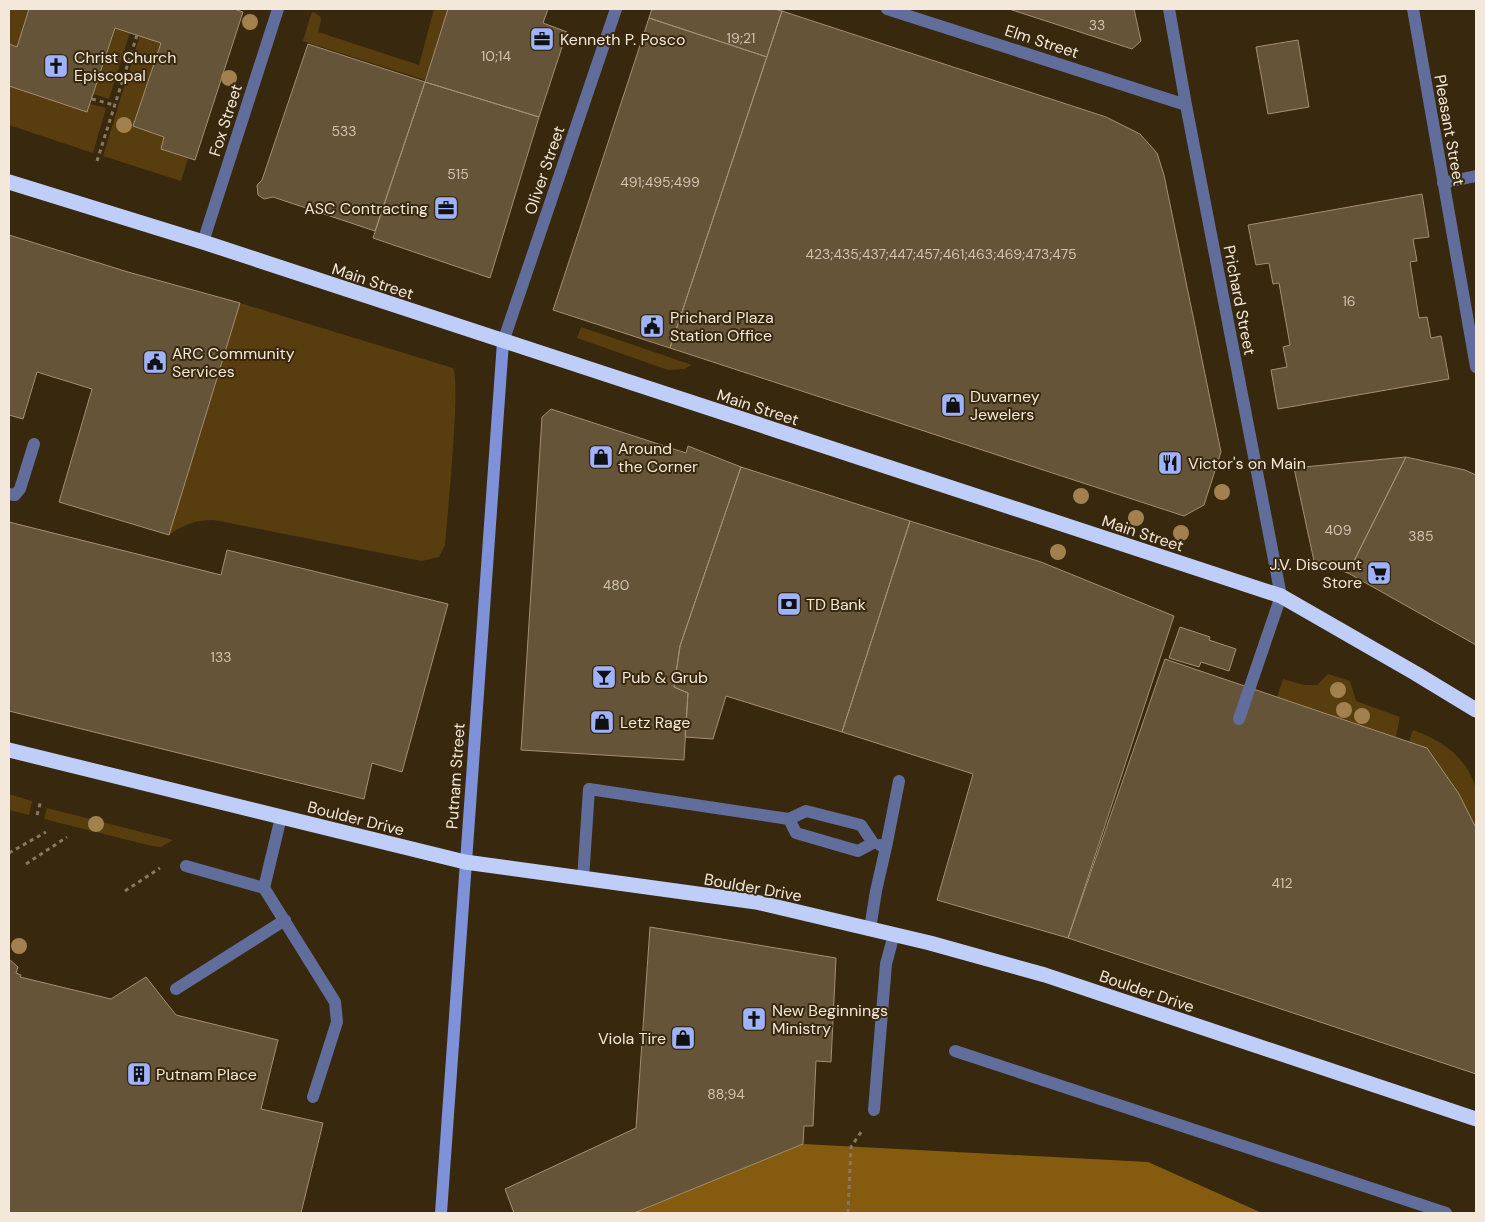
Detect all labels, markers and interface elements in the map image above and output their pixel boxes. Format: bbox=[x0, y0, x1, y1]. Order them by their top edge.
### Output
house number: 33 bbox=[1089, 16, 1105, 34]
street label: Elm Street bbox=[1002, 20, 1081, 63]
office icon: Kenneth P. Posco bbox=[529, 26, 555, 52]
place label: Kenneth P. Posco bbox=[560, 29, 685, 50]
house number: 19;21 bbox=[727, 29, 755, 47]
place label: Christ Church Episcopal bbox=[74, 47, 176, 86]
house number: 10;14 bbox=[481, 47, 511, 65]
church icon: Christ Church Episcopal bbox=[43, 53, 69, 79]
street label: Pleasant Street bbox=[1429, 73, 1470, 187]
street label: Fox Street bbox=[204, 81, 247, 159]
house number: 533 bbox=[331, 122, 357, 140]
street label: Oliver Street bbox=[519, 123, 569, 217]
house number: 515 bbox=[447, 165, 469, 183]
house number: 491;495;499 bbox=[620, 173, 700, 191]
office icon: ASC Contracting bbox=[433, 195, 459, 221]
place label: ASC Contracting bbox=[304, 198, 428, 219]
street label: Prichard Street bbox=[1219, 243, 1260, 357]
house number: 423;435;437;447;457;461;463;469;473;475 bbox=[806, 245, 1076, 263]
street label: Main Street bbox=[329, 258, 416, 305]
house number: 16 bbox=[1342, 292, 1356, 310]
place label: Prichard Plaza Station Office bbox=[670, 307, 774, 346]
public building icon: Prichard Plaza Station Office bbox=[639, 313, 665, 339]
place label: ARC Community Services bbox=[172, 343, 295, 382]
public building icon: ARC Community Services bbox=[142, 349, 168, 375]
street label: Main Street bbox=[714, 384, 801, 431]
place label: Duvarney Jewelers bbox=[970, 386, 1040, 425]
shop icon: Duvarney Jewelers bbox=[940, 392, 966, 418]
place label: Around the Corner bbox=[618, 438, 698, 477]
shop icon: Around the Corner bbox=[588, 444, 614, 470]
restaurant icon: Victor's on Main bbox=[1157, 450, 1183, 476]
place label: Victor's on Main bbox=[1188, 453, 1306, 474]
street label: Main Street bbox=[1099, 510, 1186, 557]
house number: 409 bbox=[1325, 521, 1352, 539]
house number: 385 bbox=[1408, 527, 1434, 545]
place label: J.V. Discount Store bbox=[1269, 554, 1362, 593]
supermarket icon: J.V. Discount Store bbox=[1366, 560, 1392, 586]
house number: 480 bbox=[603, 576, 629, 594]
bank icon: TD Bank bbox=[776, 591, 802, 617]
place label: TD Bank bbox=[806, 594, 866, 615]
house number: 133 bbox=[211, 648, 231, 666]
bar icon: Pub & Grub bbox=[591, 664, 617, 690]
place label: Pub & Grub bbox=[622, 667, 708, 688]
shop icon: Letz Rage bbox=[589, 709, 615, 735]
place label: Letz Rage bbox=[620, 712, 690, 733]
street label: Putnam Street bbox=[441, 722, 470, 830]
street label: Boulder Drive bbox=[305, 796, 406, 841]
street label: Boulder Drive bbox=[702, 869, 804, 906]
house number: 412 bbox=[1272, 874, 1292, 892]
street label: Boulder Drive bbox=[1097, 965, 1197, 1018]
place label: New Beginnings Ministry bbox=[772, 1000, 888, 1039]
church icon: New Beginnings Ministry bbox=[741, 1006, 767, 1032]
shop icon: Viola Tire bbox=[670, 1025, 696, 1051]
place label: Viola Tire bbox=[598, 1028, 666, 1049]
building icon: Putnam Place bbox=[126, 1061, 152, 1087]
place label: Putnam Place bbox=[156, 1064, 257, 1085]
house number: 88;94 bbox=[707, 1085, 745, 1103]

